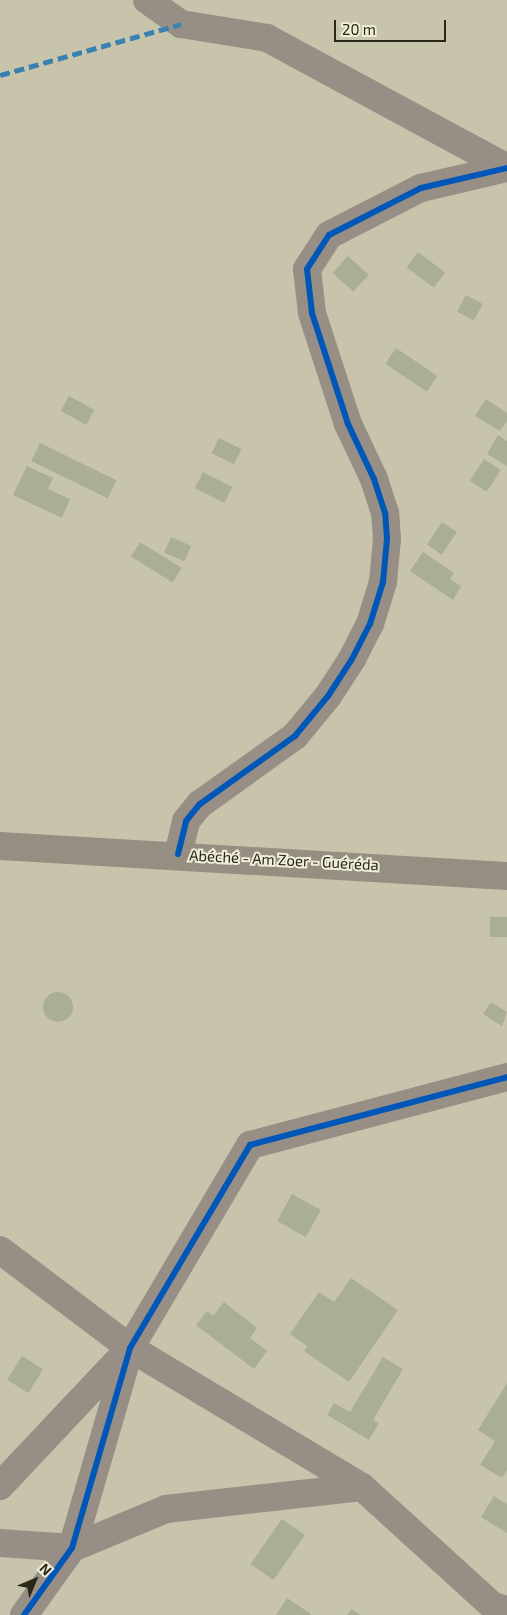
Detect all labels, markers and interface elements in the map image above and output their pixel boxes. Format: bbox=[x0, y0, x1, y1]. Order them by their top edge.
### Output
scale bar bbox=[337, 10, 450, 42]
text: 20 m bbox=[342, 20, 376, 38]
street label: Abéché - Am Zoer - Guéréda bbox=[188, 846, 380, 874]
north arrow bbox=[10, 1555, 60, 1605]
text: N bbox=[36, 1559, 56, 1579]

